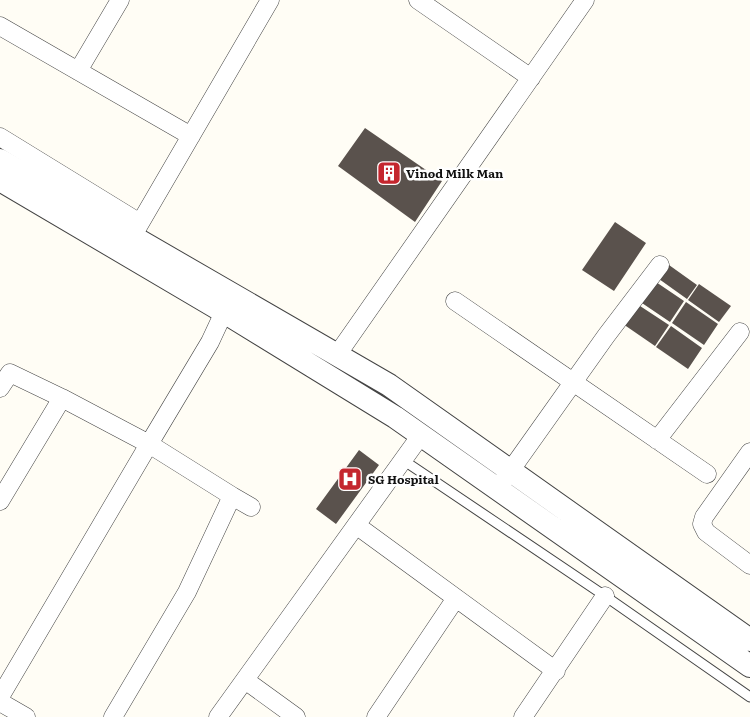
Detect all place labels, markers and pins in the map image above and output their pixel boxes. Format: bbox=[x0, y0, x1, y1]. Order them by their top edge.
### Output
building icon: Vinod Milk Man bbox=[376, 160, 402, 186]
place label: Vinod Milk Man bbox=[406, 164, 504, 182]
hospital icon: SG Hospital bbox=[337, 466, 363, 492]
place label: SG Hospital bbox=[368, 470, 440, 488]

